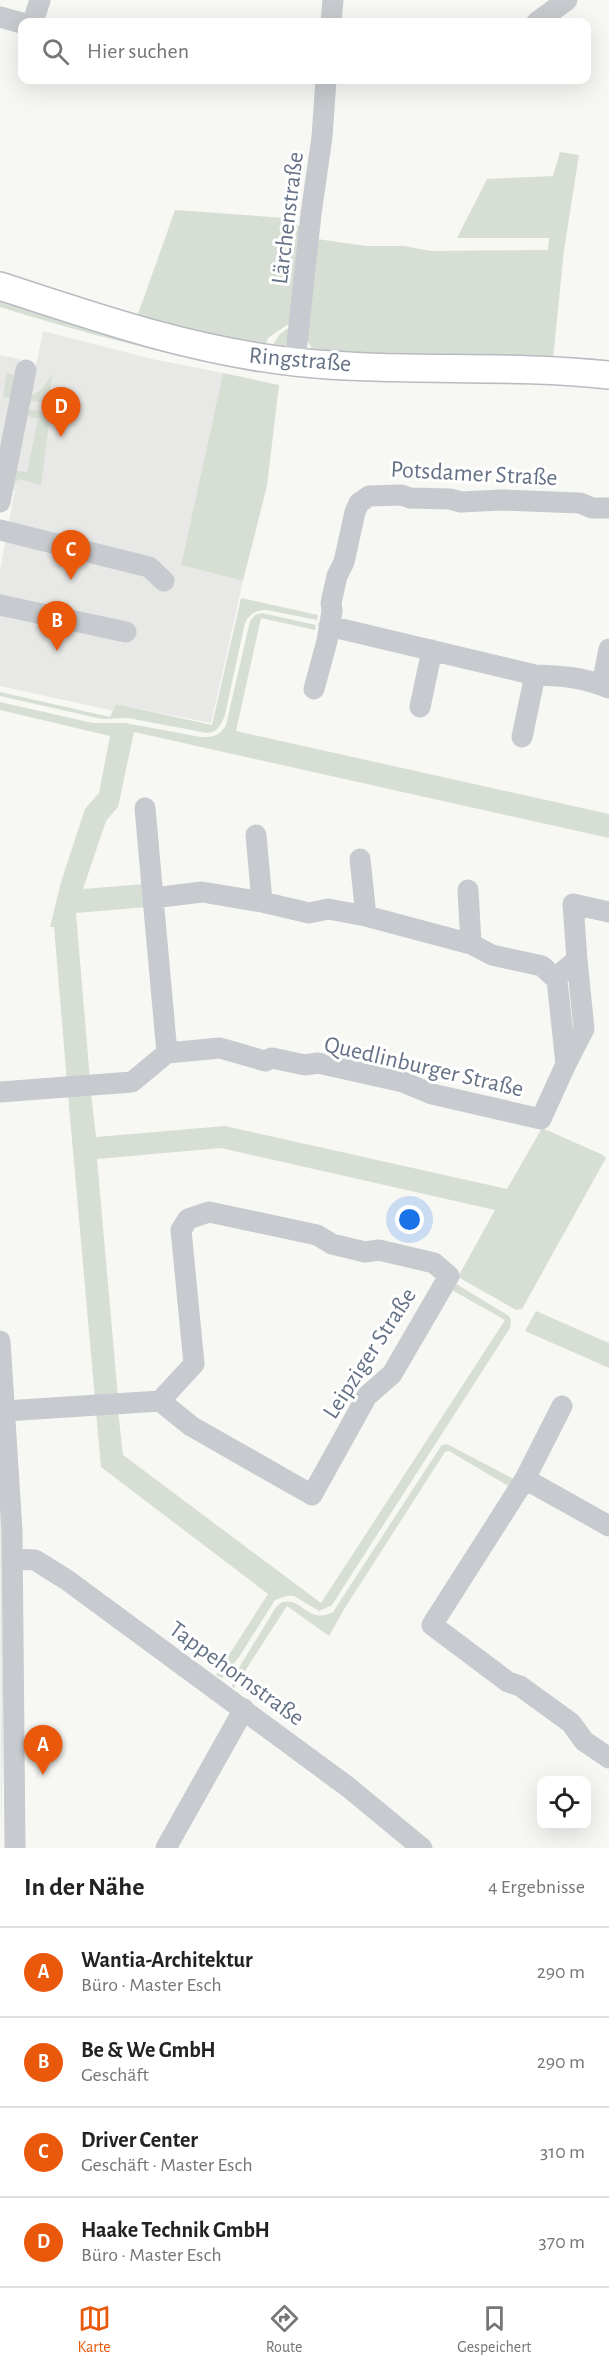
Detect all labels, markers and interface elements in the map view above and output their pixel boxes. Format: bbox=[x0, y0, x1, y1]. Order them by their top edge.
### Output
search box bbox=[18, 18, 591, 84]
icon: search bbox=[39, 35, 72, 68]
text: Hier suchen bbox=[87, 40, 189, 62]
street label: Lärchenstraße bbox=[268, 151, 308, 286]
street label: Ringstraße bbox=[248, 344, 352, 376]
pin: D bbox=[42, 388, 80, 437]
street label: Potsdamer Straße bbox=[390, 458, 558, 490]
pin: C bbox=[52, 530, 90, 580]
pin: B bbox=[38, 602, 76, 651]
street label: Quedlinburger Straße bbox=[322, 1032, 526, 1102]
your location bbox=[395, 1205, 424, 1234]
street label: Leipziger Straße bbox=[319, 1284, 421, 1423]
street label: Tappehornstraße bbox=[164, 1617, 308, 1731]
pin: A bbox=[24, 1726, 63, 1775]
map controls bbox=[537, 1776, 591, 1830]
button: locate bbox=[537, 1776, 591, 1830]
text: In der Nähe bbox=[24, 1874, 144, 1900]
text: 4 Ergebnisse bbox=[488, 1877, 585, 1897]
text: Wantia-Architektur bbox=[81, 1949, 253, 1971]
text: A bbox=[38, 1962, 50, 1982]
text: 290 m bbox=[537, 1962, 585, 1982]
text: Büro · Master Esch bbox=[81, 1975, 222, 1995]
text: Be & We GmbH bbox=[81, 2039, 216, 2061]
text: B bbox=[38, 2052, 49, 2072]
text: 290 m bbox=[537, 2052, 585, 2072]
text: Geschäft bbox=[81, 2065, 149, 2085]
text: Driver Center bbox=[81, 2129, 198, 2151]
text: C bbox=[38, 2142, 49, 2162]
text: 310 m bbox=[540, 2142, 585, 2162]
text: Geschäft · Master Esch bbox=[81, 2155, 253, 2175]
text: Haake Technik GmbH bbox=[81, 2219, 270, 2241]
text: D bbox=[37, 2232, 50, 2252]
text: 370 m bbox=[539, 2232, 585, 2252]
text: Büro · Master Esch bbox=[81, 2245, 222, 2265]
tab: Karte bbox=[78, 2302, 111, 2357]
tab: Route bbox=[266, 2302, 302, 2357]
tab: Gespeichert bbox=[457, 2302, 531, 2357]

